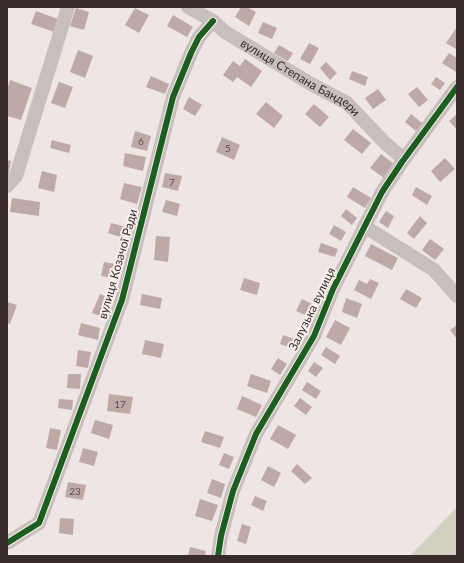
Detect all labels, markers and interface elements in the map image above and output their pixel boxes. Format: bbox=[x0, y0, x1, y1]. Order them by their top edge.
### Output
street label: вулиця Степана Бандери bbox=[238, 35, 364, 119]
house number: 6 bbox=[138, 135, 144, 147]
house number: 5 bbox=[225, 142, 231, 154]
house number: 7 bbox=[169, 176, 175, 188]
street label: вулиця Козачої Ради bbox=[95, 207, 140, 320]
street label: Залузька вулиця bbox=[285, 265, 338, 353]
house number: 17 bbox=[114, 398, 126, 410]
house number: 23 bbox=[69, 485, 81, 497]

